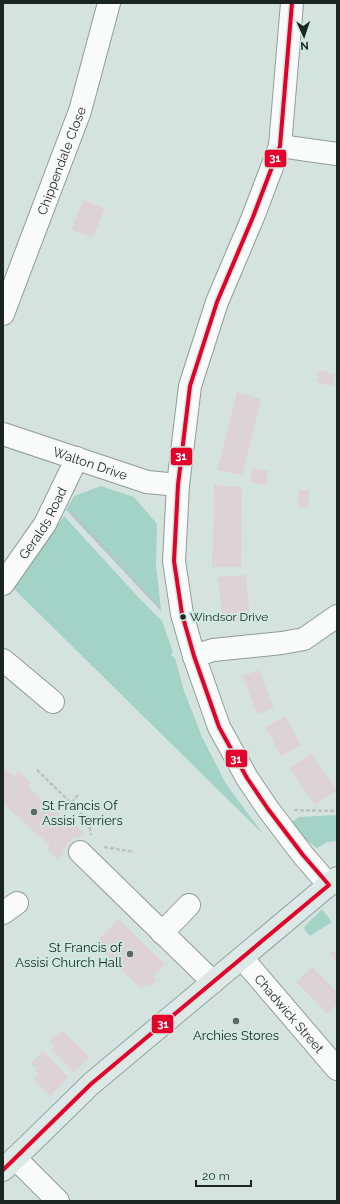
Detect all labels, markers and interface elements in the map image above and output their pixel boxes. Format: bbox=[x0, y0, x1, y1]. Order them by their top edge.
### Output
north arrow bbox=[284, 16, 324, 56]
text: N bbox=[300, 39, 309, 52]
street label: Chippendale Close bbox=[34, 105, 88, 217]
line badge: 31 bbox=[264, 149, 287, 168]
text: 31 bbox=[269, 152, 281, 165]
street label: Walton Drive bbox=[51, 444, 130, 483]
line badge: 31 bbox=[170, 447, 193, 466]
text: 31 bbox=[175, 450, 187, 463]
street label: Geralds Road bbox=[15, 484, 69, 562]
place label: Windsor Drive bbox=[190, 610, 268, 624]
marker: Windsor Drive bbox=[178, 612, 188, 622]
line badge: 31 bbox=[225, 749, 248, 768]
text: 31 bbox=[230, 753, 242, 766]
place label: St Francis Of Assisi Terriers bbox=[42, 798, 123, 828]
marker: St Francis Of Assisi Terriers bbox=[29, 807, 39, 817]
place label: St Francis of Assisi Church Hall bbox=[15, 940, 123, 970]
marker: St Francis of Assisi Church Hall bbox=[125, 949, 135, 959]
street label: Chadwick Street bbox=[252, 971, 328, 1056]
line badge: 31 bbox=[151, 1014, 174, 1034]
marker: Archies Stores bbox=[231, 1016, 241, 1026]
text: 31 bbox=[157, 1018, 169, 1031]
place label: Archies Stores bbox=[193, 1028, 279, 1043]
scale bar bbox=[196, 1162, 251, 1188]
text: 20 m bbox=[202, 1169, 230, 1183]

